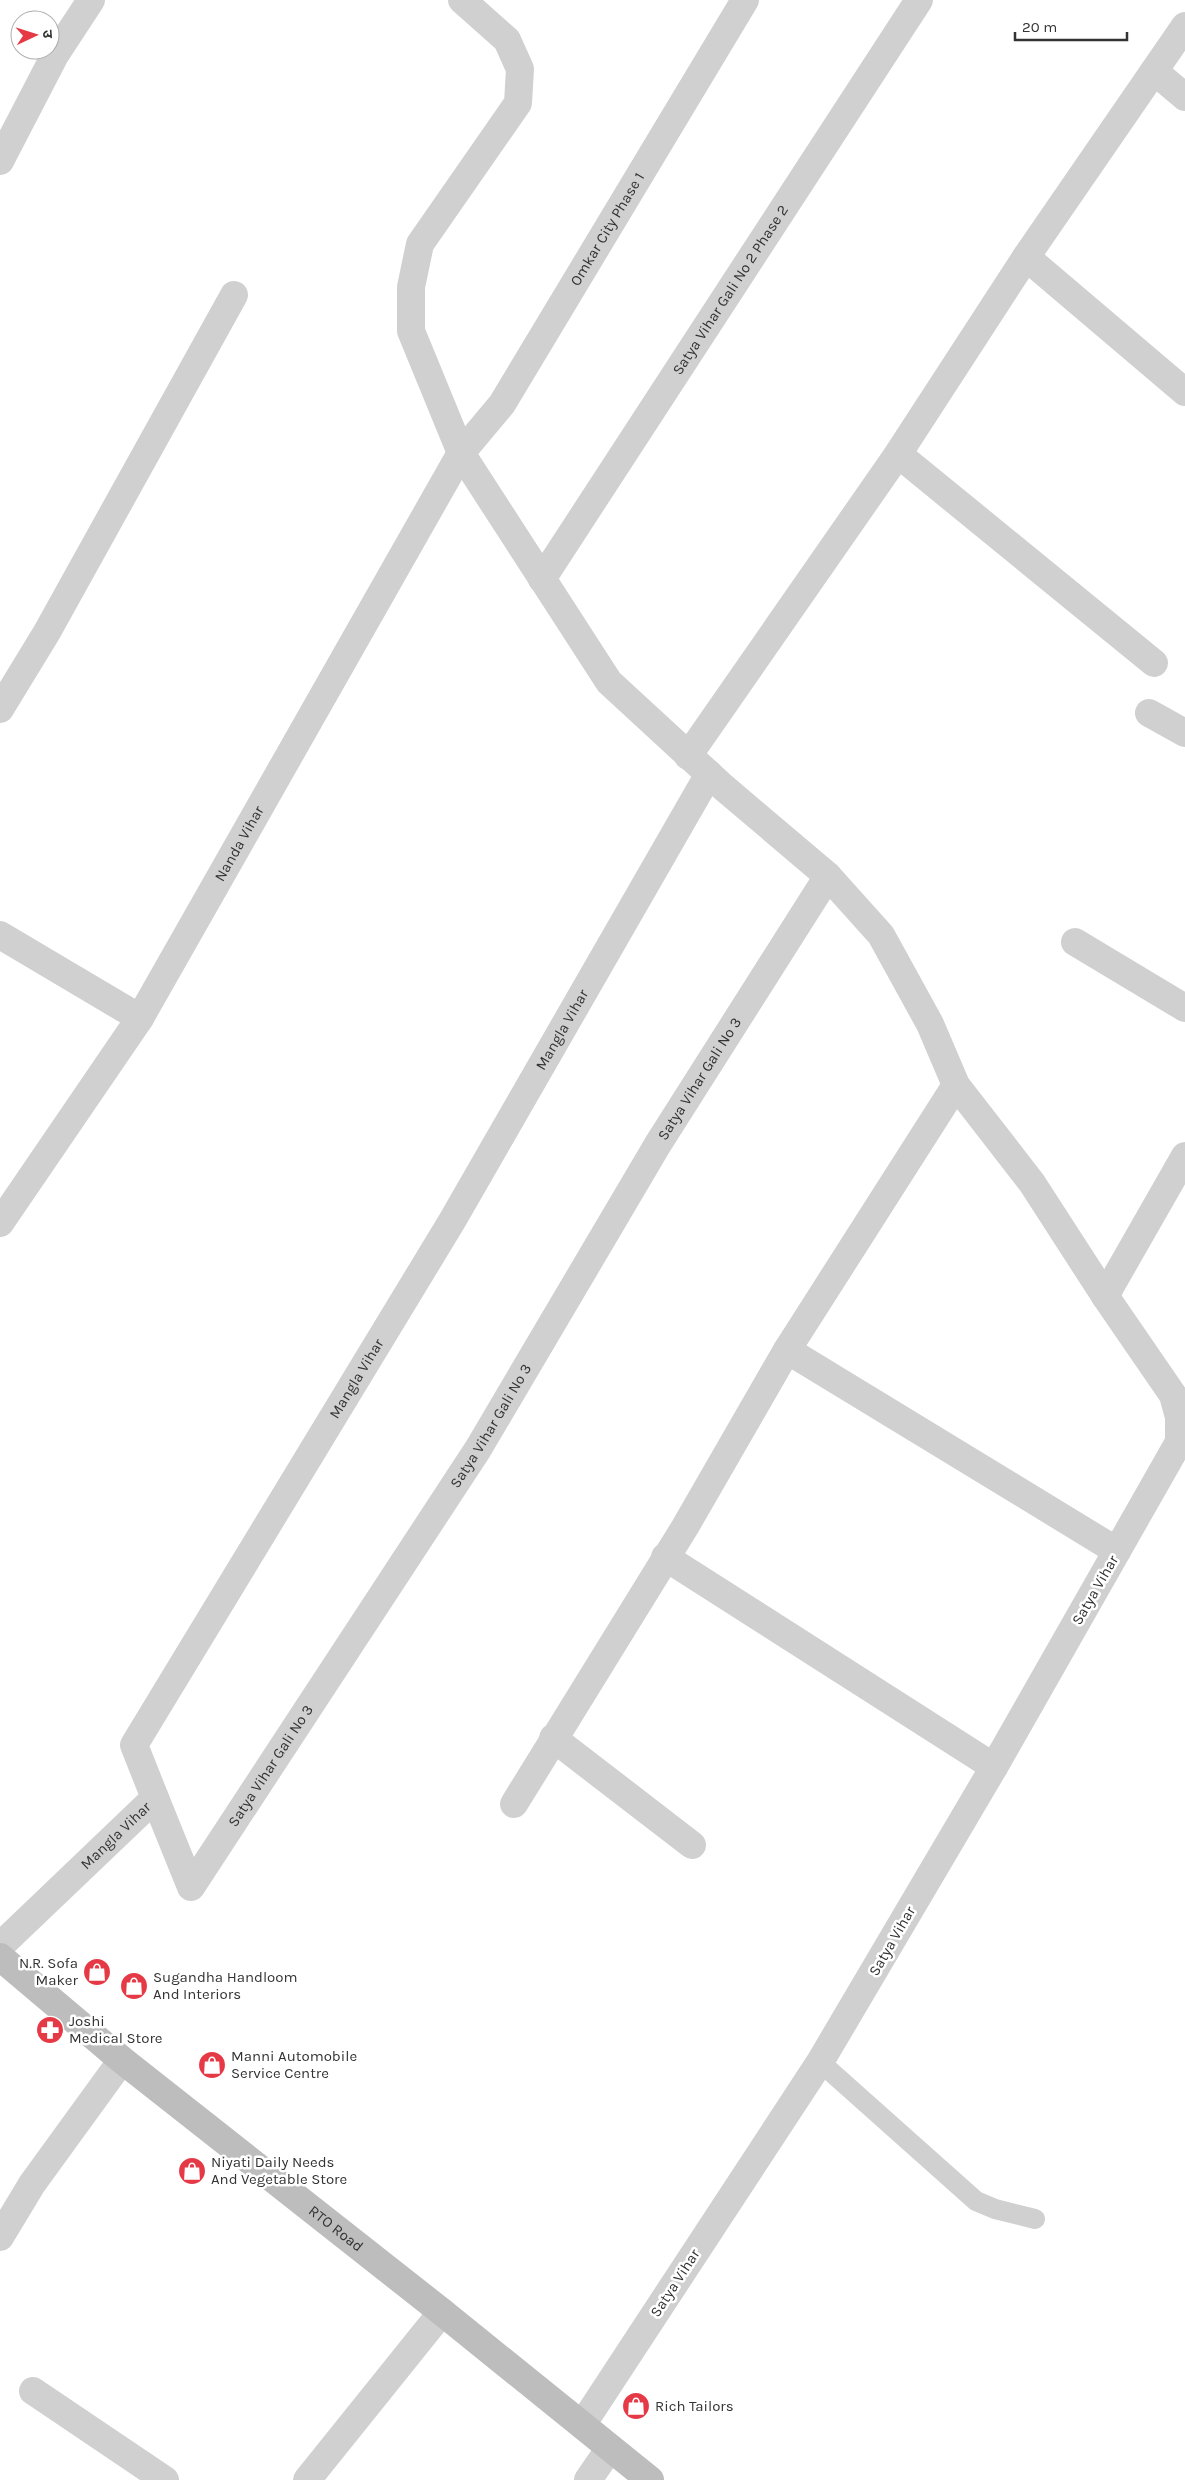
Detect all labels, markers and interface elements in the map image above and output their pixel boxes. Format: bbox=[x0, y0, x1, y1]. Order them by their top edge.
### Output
north arrow bbox=[10, 10, 60, 60]
scale bar bbox=[1015, 10, 1128, 42]
text: 20 m bbox=[1022, 18, 1057, 36]
text: उ bbox=[39, 29, 56, 40]
street label: Omkar City Phase 1 bbox=[566, 169, 648, 289]
street label: Satya Vihar Gali No 2 Phase 2 bbox=[668, 202, 792, 378]
street label: Nanda Vihar bbox=[211, 802, 268, 884]
street label: Mangla Vihar bbox=[532, 986, 593, 1073]
street label: Satya Vihar Gali No 3 bbox=[654, 1014, 745, 1144]
street label: Mangla Vihar bbox=[325, 1335, 388, 1422]
street label: Satya Vihar Gali No 3 bbox=[446, 1361, 535, 1491]
street label: Satya Vihar bbox=[1068, 1551, 1122, 1628]
street label: Satya Vihar Gali No 3 bbox=[224, 1701, 317, 1830]
street label: Mangla Vihar bbox=[77, 1797, 155, 1873]
street label: Satya Vihar bbox=[865, 1902, 919, 1979]
place label: N.R. Sofa Maker bbox=[19, 1954, 79, 1989]
shop icon: N.R. Sofa Maker bbox=[82, 1957, 112, 1987]
place label: Sugandha Handloom And Interiors bbox=[153, 1968, 298, 2003]
shop icon: Sugandha Handloom And Interiors bbox=[119, 1971, 149, 2001]
place label: Joshi Medical Store bbox=[69, 2012, 163, 2047]
pharmacy icon: Joshi Medical Store bbox=[35, 2015, 65, 2045]
place label: Manni Automobile Service Centre bbox=[231, 2047, 357, 2082]
shop icon: Manni Automobile Service Centre bbox=[197, 2050, 227, 2080]
place label: Niyati Daily Needs And Vegetable Store bbox=[211, 2153, 347, 2188]
shop icon: Niyati Daily Needs And Vegetable Store bbox=[177, 2156, 207, 2186]
street label: RTO Road bbox=[305, 2201, 367, 2256]
street label: Satya Vihar bbox=[646, 2245, 704, 2320]
shop icon: Rich Tailors bbox=[621, 2391, 651, 2421]
place label: Rich Tailors bbox=[655, 2397, 734, 2415]

